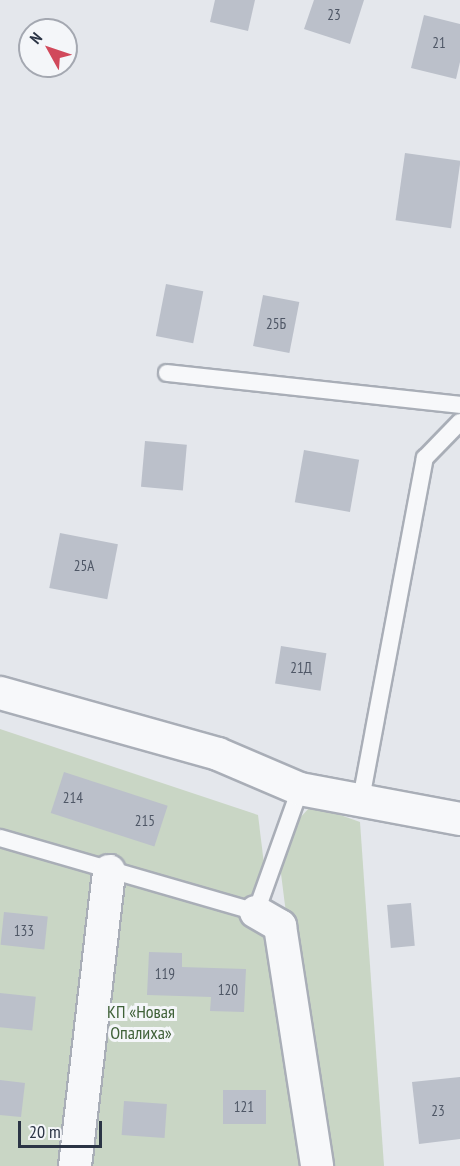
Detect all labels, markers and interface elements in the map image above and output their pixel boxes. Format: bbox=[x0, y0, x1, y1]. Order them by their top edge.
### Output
house number: 23 bbox=[327, 6, 341, 24]
north arrow bbox=[18, 18, 78, 78]
text: N bbox=[25, 28, 46, 47]
house number: 21 bbox=[432, 34, 446, 52]
house number: 25Б bbox=[266, 315, 286, 333]
house number: 25А bbox=[74, 557, 94, 575]
house number: 21Д bbox=[290, 659, 312, 677]
house number: 214 bbox=[63, 789, 83, 807]
house number: 215 bbox=[135, 812, 155, 830]
house number: 133 bbox=[14, 922, 34, 940]
house number: 119 bbox=[155, 965, 175, 983]
house number: 120 bbox=[218, 981, 238, 999]
park label: КП «Новая Опалиха» bbox=[107, 1002, 175, 1044]
house number: 121 bbox=[234, 1098, 254, 1116]
house number: 23 bbox=[431, 1102, 445, 1120]
scale bar bbox=[21, 1109, 105, 1147]
text: 20 m bbox=[29, 1120, 61, 1143]

